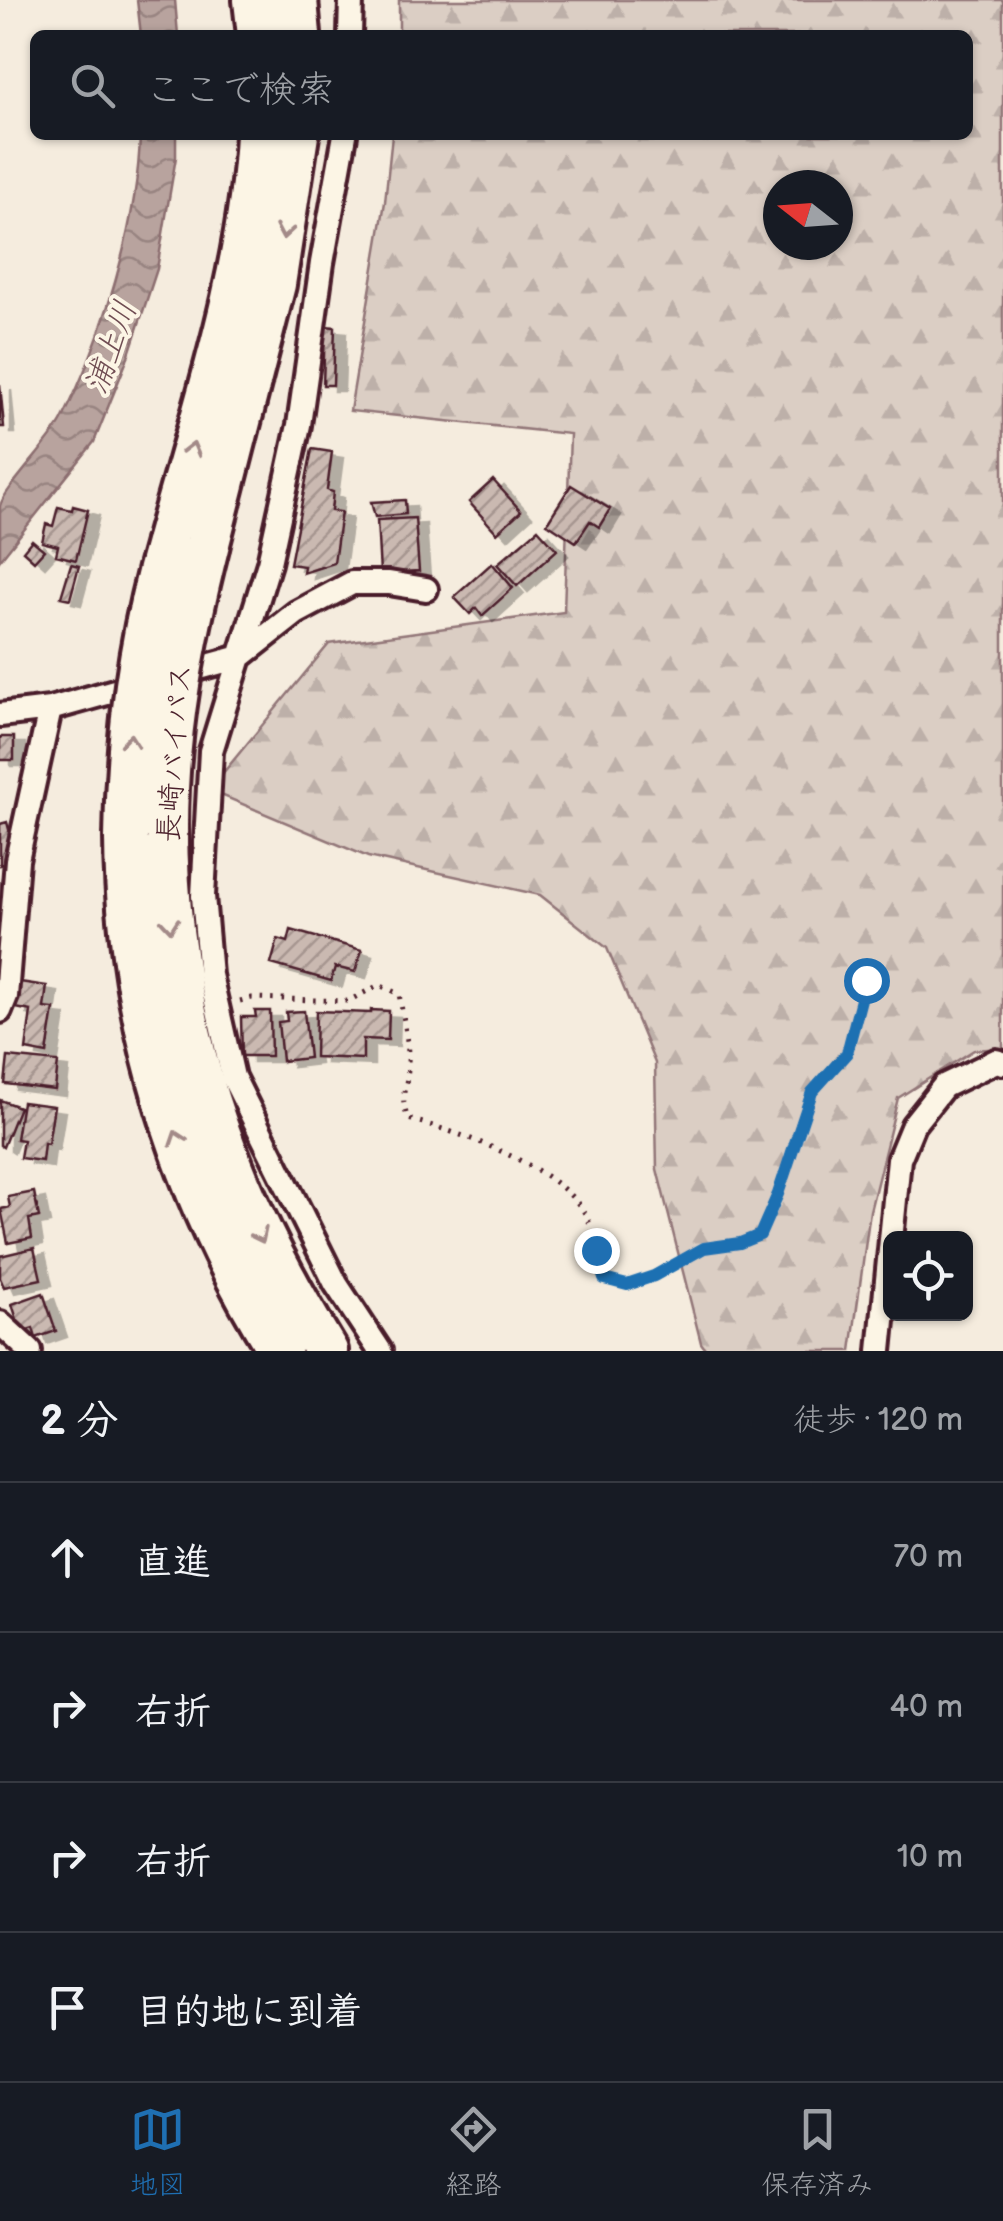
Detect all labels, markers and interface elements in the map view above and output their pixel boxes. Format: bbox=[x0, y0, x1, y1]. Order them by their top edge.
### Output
search box bbox=[30, 30, 973, 140]
icon: search bbox=[65, 58, 120, 113]
text: ここで検索 bbox=[145, 68, 335, 113]
north arrow bbox=[763, 170, 853, 260]
one-way arrow bbox=[274, 223, 295, 240]
water label: 浦上川 bbox=[77, 296, 146, 399]
one-way arrow bbox=[181, 441, 202, 458]
street label: 長崎バイパス bbox=[151, 662, 199, 844]
one-way arrow bbox=[119, 732, 140, 748]
one-way arrow bbox=[159, 918, 181, 934]
route start bbox=[844, 958, 890, 1004]
one-way arrow bbox=[168, 1130, 189, 1147]
one-way arrow bbox=[248, 1226, 268, 1244]
route end bbox=[574, 1228, 620, 1274]
map controls bbox=[883, 1231, 973, 1321]
button: locate bbox=[883, 1231, 973, 1321]
text: 2 分 bbox=[40, 1396, 119, 1447]
text: 徒歩 · 120 m bbox=[793, 1401, 963, 1440]
icon: ahead bbox=[40, 1530, 95, 1585]
text: 70 m bbox=[893, 1538, 963, 1577]
text: 直進 bbox=[135, 1540, 211, 1585]
icon: right bbox=[40, 1680, 95, 1735]
text: 40 m bbox=[890, 1688, 963, 1727]
text: 右折 bbox=[135, 1690, 211, 1735]
icon: right bbox=[40, 1830, 95, 1885]
text: 10 m bbox=[897, 1838, 963, 1877]
text: 右折 bbox=[135, 1840, 211, 1885]
icon: arrive bbox=[40, 1980, 95, 2035]
text: 目的地に到着 bbox=[135, 1990, 363, 2035]
tab: 地図 bbox=[130, 2102, 186, 2202]
tab: 経路 bbox=[445, 2102, 501, 2202]
tab: 保存済み bbox=[761, 2102, 873, 2202]

